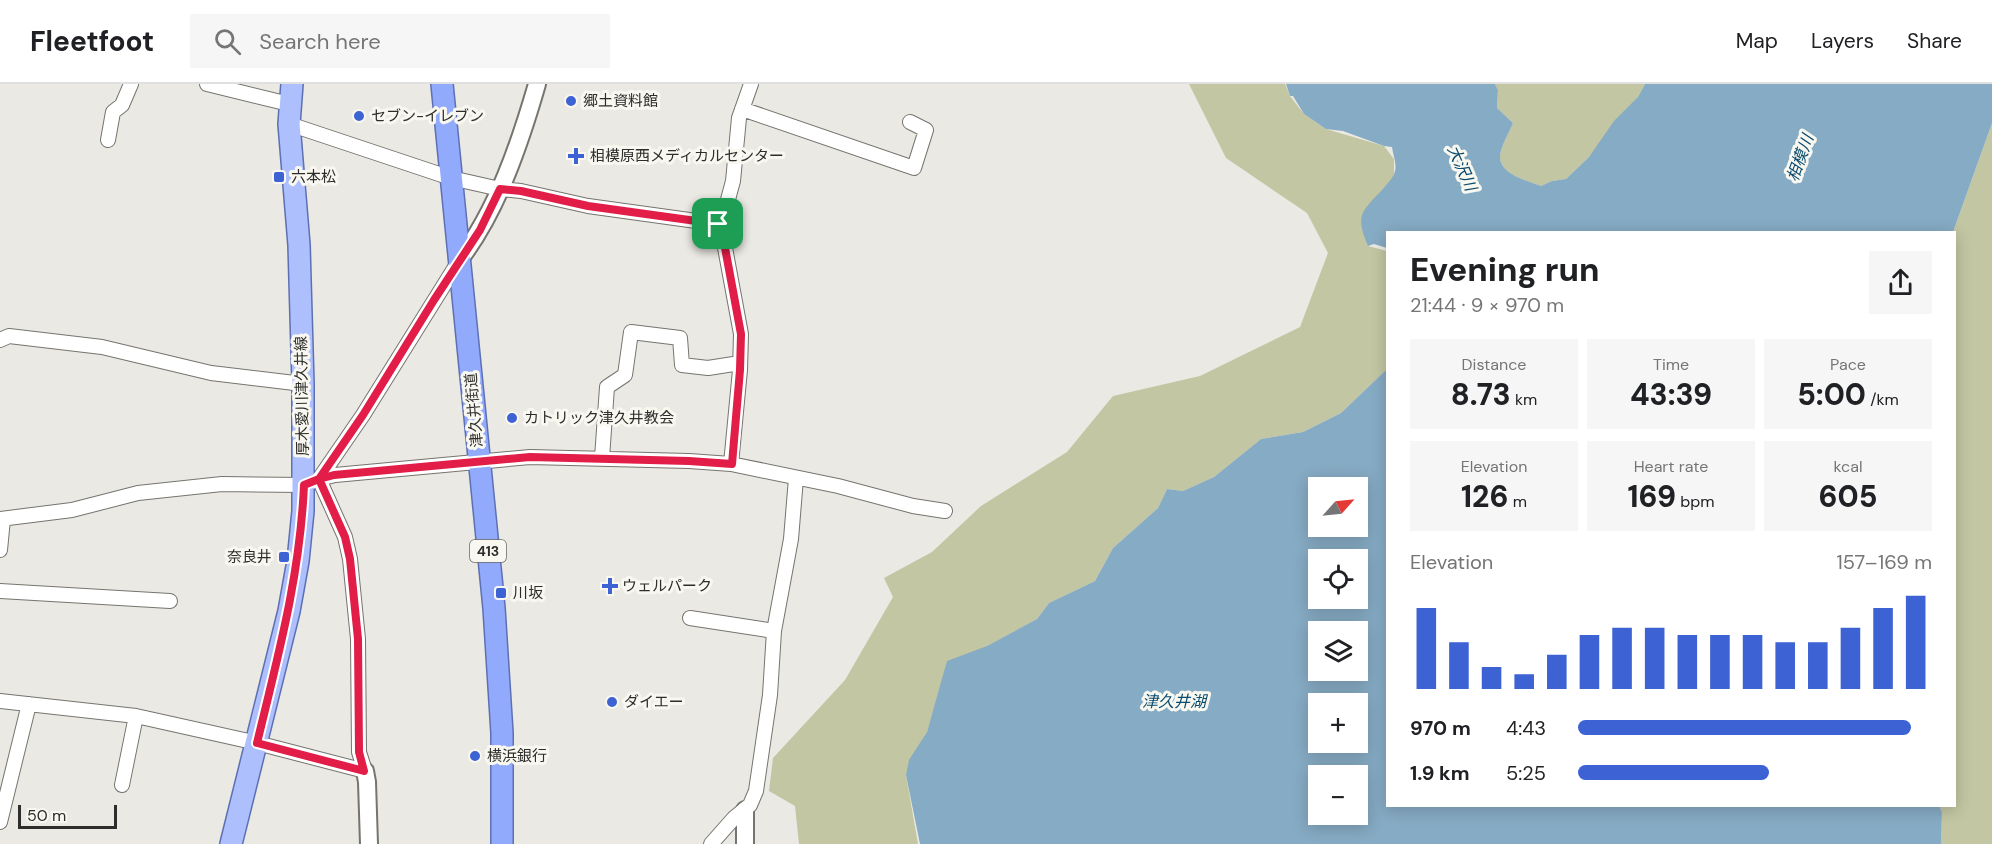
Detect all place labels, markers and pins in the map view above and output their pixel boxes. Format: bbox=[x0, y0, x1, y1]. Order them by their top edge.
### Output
place label: 郷土資料館 bbox=[583, 91, 658, 111]
marker: 郷土資料館 bbox=[564, 94, 578, 108]
place label: セブン-イレブン bbox=[371, 106, 484, 126]
marker: セブン-イレブン bbox=[352, 109, 366, 123]
place label: 相模原西メディカルセンター bbox=[590, 146, 784, 166]
marker: 相模原西メディカルセンター bbox=[567, 147, 585, 165]
place label: 六本松 bbox=[291, 167, 336, 187]
marker: 六本松 bbox=[272, 170, 286, 184]
pin bbox=[692, 198, 743, 249]
place label: カトリック津久井教会 bbox=[524, 408, 674, 428]
marker: カトリック津久井教会 bbox=[505, 411, 519, 425]
place label: 奈良井 bbox=[227, 547, 272, 567]
marker: 奈良井 bbox=[277, 550, 291, 564]
place label: ウェルパーク bbox=[622, 576, 712, 596]
marker: ウェルパーク bbox=[603, 579, 617, 593]
place label: 川坂 bbox=[513, 583, 543, 603]
marker: 川坂 bbox=[494, 586, 508, 600]
place label: ダイエー bbox=[624, 692, 684, 712]
marker: ダイエー bbox=[605, 695, 619, 709]
place label: 横浜銀行 bbox=[487, 746, 547, 766]
marker: 横浜銀行 bbox=[468, 749, 482, 763]

